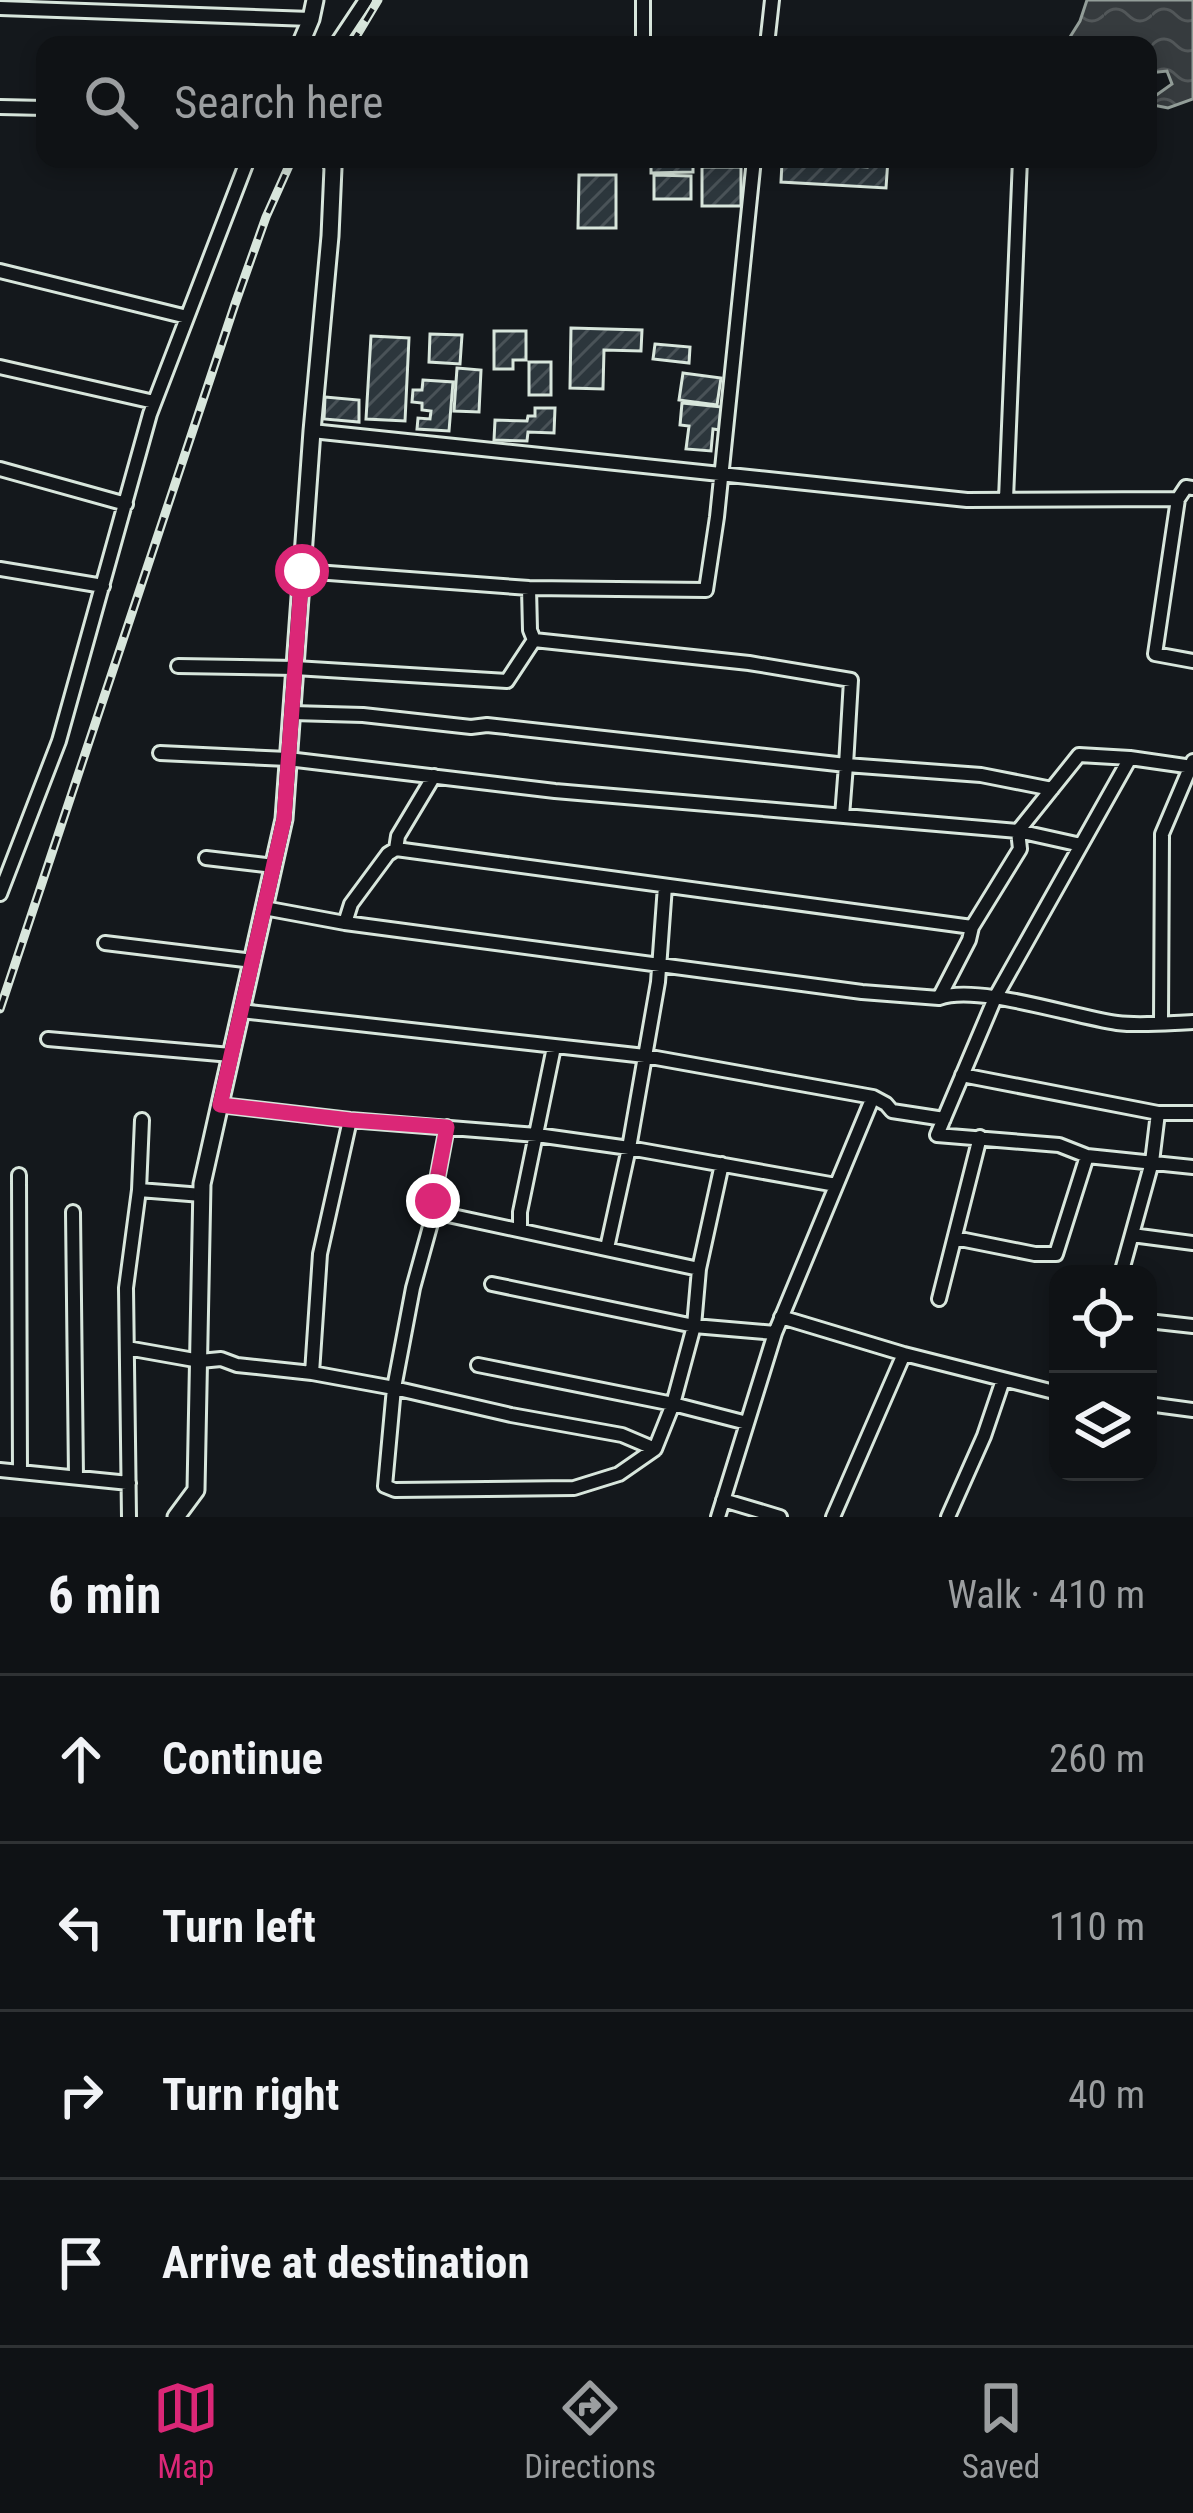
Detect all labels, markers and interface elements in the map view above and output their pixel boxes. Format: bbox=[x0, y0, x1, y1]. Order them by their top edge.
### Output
search box bbox=[36, 36, 1157, 168]
icon: search bbox=[78, 69, 144, 135]
text: Search here bbox=[174, 76, 383, 129]
route start bbox=[275, 544, 329, 598]
route end bbox=[406, 1174, 460, 1228]
map controls bbox=[1049, 1265, 1157, 1481]
button: locate bbox=[1049, 1265, 1157, 1373]
button: layers bbox=[1049, 1373, 1157, 1481]
text: 6 min bbox=[48, 1566, 161, 1625]
text: Walk · 410 m bbox=[947, 1572, 1145, 1618]
icon: ahead bbox=[48, 1726, 114, 1792]
text: Continue bbox=[162, 1732, 323, 1785]
text: 260 m bbox=[1049, 1736, 1145, 1782]
icon: left bbox=[48, 1894, 114, 1960]
text: Turn left bbox=[162, 1900, 316, 1953]
text: 110 m bbox=[1049, 1904, 1145, 1950]
icon: right bbox=[48, 2062, 114, 2128]
text: Turn right bbox=[162, 2068, 339, 2121]
text: 40 m bbox=[1068, 2072, 1145, 2118]
icon: arrive bbox=[48, 2230, 114, 2296]
text: Arrive at destination bbox=[162, 2236, 530, 2289]
tab: Map bbox=[153, 2375, 219, 2486]
tab: Directions bbox=[524, 2375, 656, 2486]
tab: Saved bbox=[962, 2375, 1040, 2486]

